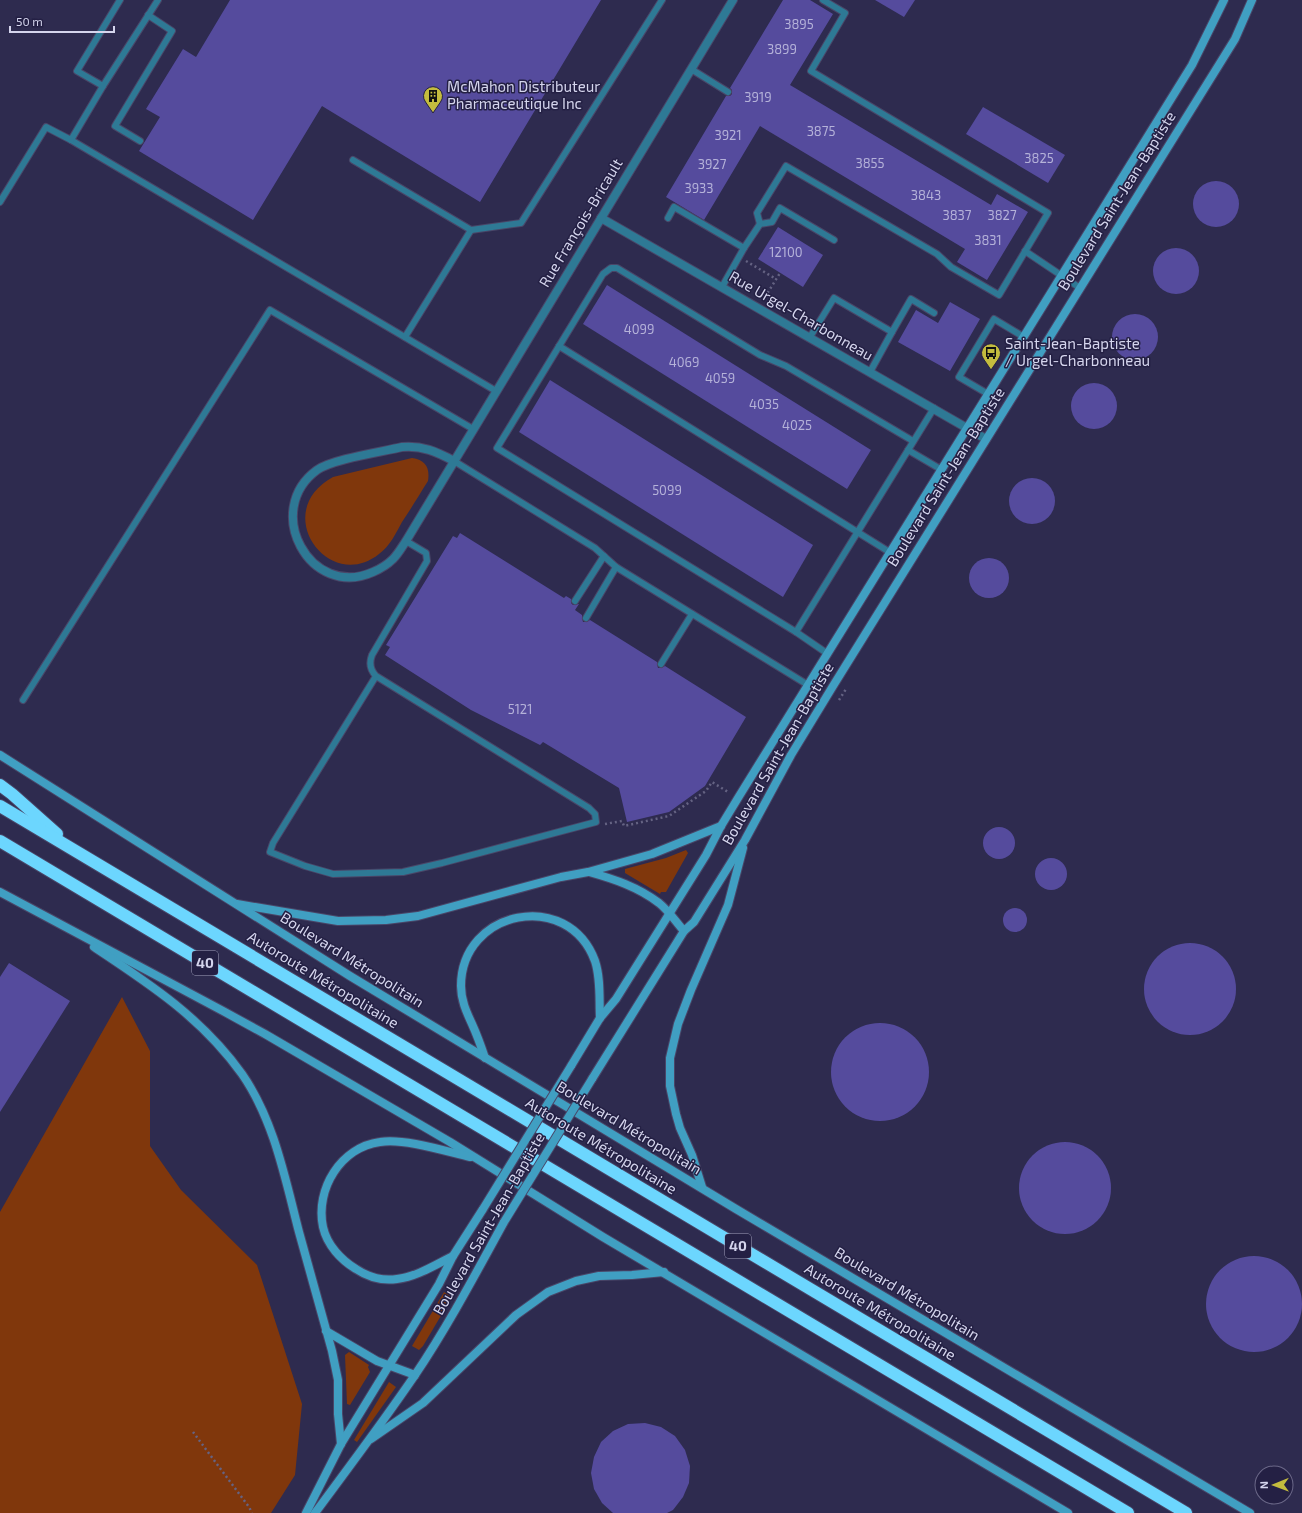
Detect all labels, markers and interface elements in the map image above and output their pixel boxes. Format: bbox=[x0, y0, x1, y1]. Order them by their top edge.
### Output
scale bar bbox=[10, 8, 114, 34]
text: 50 m bbox=[16, 14, 43, 28]
house number: 3895 bbox=[784, 16, 814, 32]
house number: 3899 bbox=[767, 41, 797, 57]
place label: McMahon Distributeur Pharmaceutique Inc bbox=[447, 77, 600, 112]
building icon: McMahon Distributeur Pharmaceutique Inc bbox=[422, 85, 444, 113]
house number: 3919 bbox=[744, 89, 772, 105]
street label: Boulevard Saint-Jean-Baptiste bbox=[1054, 108, 1179, 293]
house number: 3875 bbox=[807, 123, 835, 139]
house number: 3921 bbox=[714, 127, 742, 143]
house number: 3825 bbox=[1024, 150, 1054, 166]
street label: Rue François-Bricault bbox=[535, 155, 627, 291]
house number: 3855 bbox=[855, 155, 885, 171]
house number: 3927 bbox=[698, 156, 727, 172]
house number: 3933 bbox=[684, 180, 714, 196]
house number: 3843 bbox=[911, 187, 941, 203]
house number: 3837 bbox=[942, 207, 972, 223]
house number: 3827 bbox=[987, 207, 1017, 223]
house number: 3831 bbox=[974, 232, 1002, 248]
house number: 12100 bbox=[769, 244, 803, 260]
street label: Rue Urgel-Charbonneau bbox=[726, 267, 877, 364]
house number: 4099 bbox=[624, 321, 654, 337]
place label: Saint-Jean-Baptiste / Urgel-Charbonneau bbox=[1005, 334, 1150, 369]
bus stop icon: Saint-Jean-Baptiste / Urgel-Charbonneau bbox=[980, 342, 1002, 370]
house number: 4069 bbox=[669, 354, 699, 370]
house number: 4059 bbox=[705, 370, 735, 386]
street label: Boulevard Saint-Jean-Baptiste bbox=[883, 384, 1008, 569]
house number: 4035 bbox=[749, 396, 779, 412]
house number: 4025 bbox=[782, 417, 812, 433]
house number: 5099 bbox=[652, 482, 682, 498]
street label: Boulevard Saint-Jean-Baptiste bbox=[717, 659, 837, 848]
house number: 5121 bbox=[508, 701, 532, 717]
street label: Boulevard Métropolitain bbox=[277, 908, 428, 1011]
street label: Autoroute Métropolitaine bbox=[245, 927, 402, 1031]
road number: 40 bbox=[192, 951, 218, 975]
street label: Boulevard Métropolitain bbox=[554, 1077, 705, 1178]
street label: Autoroute Métropolitaine bbox=[523, 1093, 680, 1197]
street label: Boulevard Saint-Jean-Baptiste bbox=[428, 1129, 548, 1318]
road number: 40 bbox=[725, 1234, 751, 1258]
street label: Boulevard Métropolitain bbox=[832, 1243, 983, 1344]
street label: Autoroute Métropolitaine bbox=[802, 1259, 959, 1363]
north arrow bbox=[1254, 1465, 1294, 1505]
text: N bbox=[1257, 1481, 1270, 1489]

